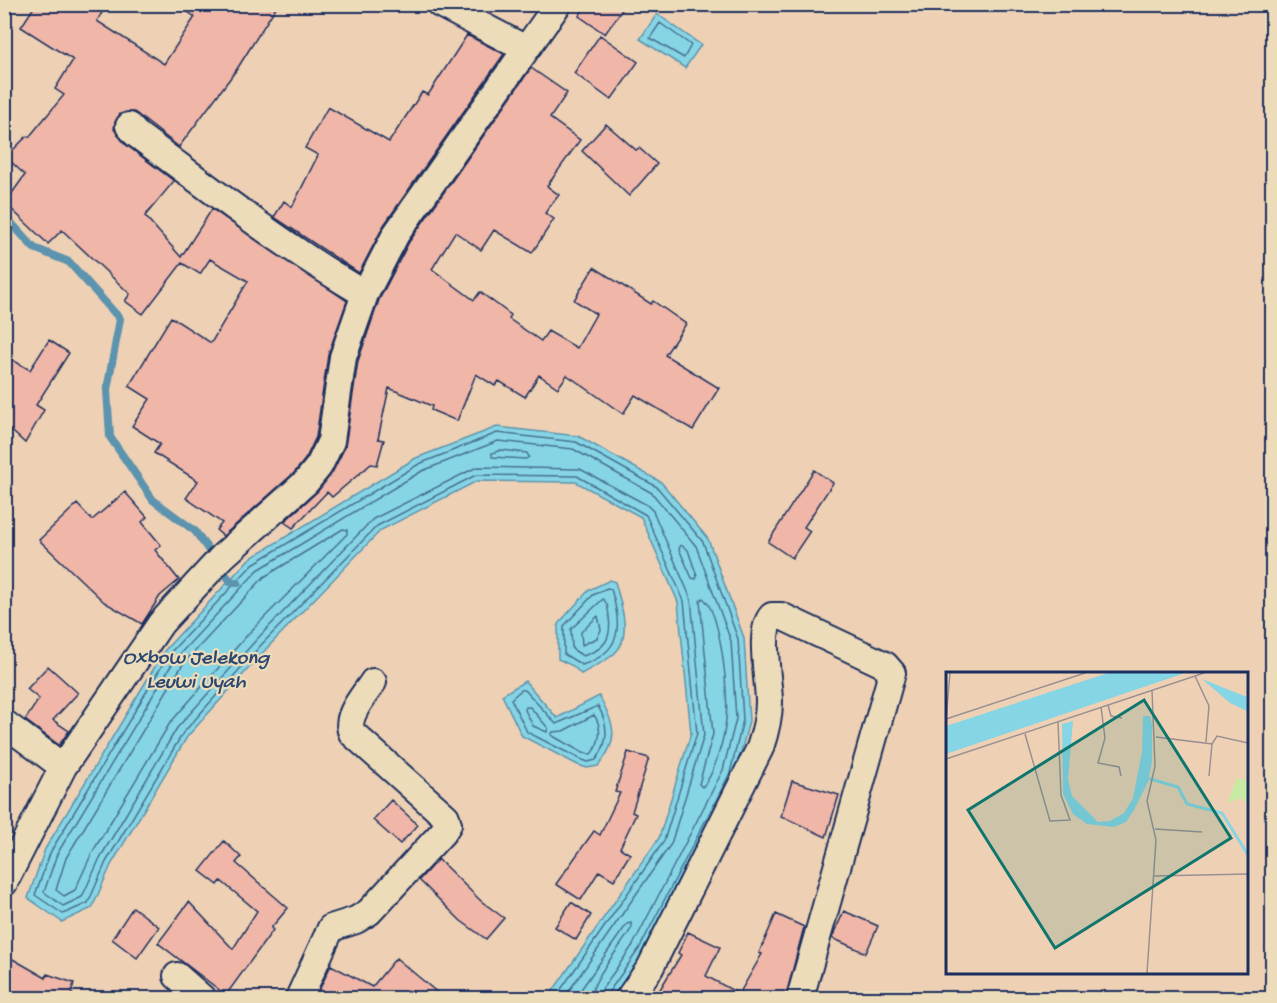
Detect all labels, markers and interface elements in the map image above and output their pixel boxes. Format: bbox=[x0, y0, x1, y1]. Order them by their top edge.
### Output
water label: Oxbow Jelekong Leuwi Uyah bbox=[123, 647, 271, 696]
inset map bbox=[946, 672, 1247, 973]

